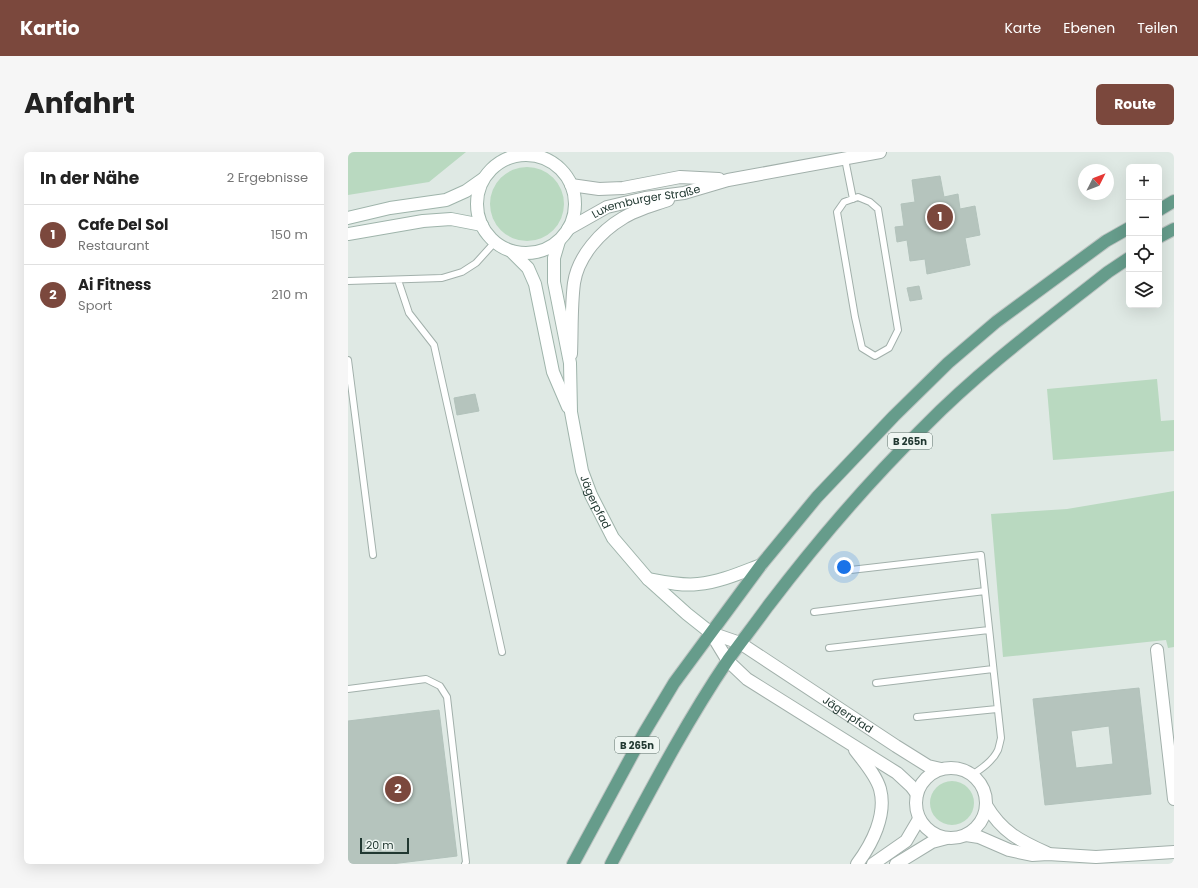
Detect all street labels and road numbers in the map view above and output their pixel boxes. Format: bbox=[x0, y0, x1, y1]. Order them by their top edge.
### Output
street label: Luxemburger Straße bbox=[589, 181, 702, 222]
road number: B 265n bbox=[888, 433, 932, 449]
street label: Jägerpfad bbox=[576, 473, 615, 531]
street label: Jägerpfad bbox=[819, 692, 876, 737]
road number: B 265n bbox=[615, 737, 659, 753]

